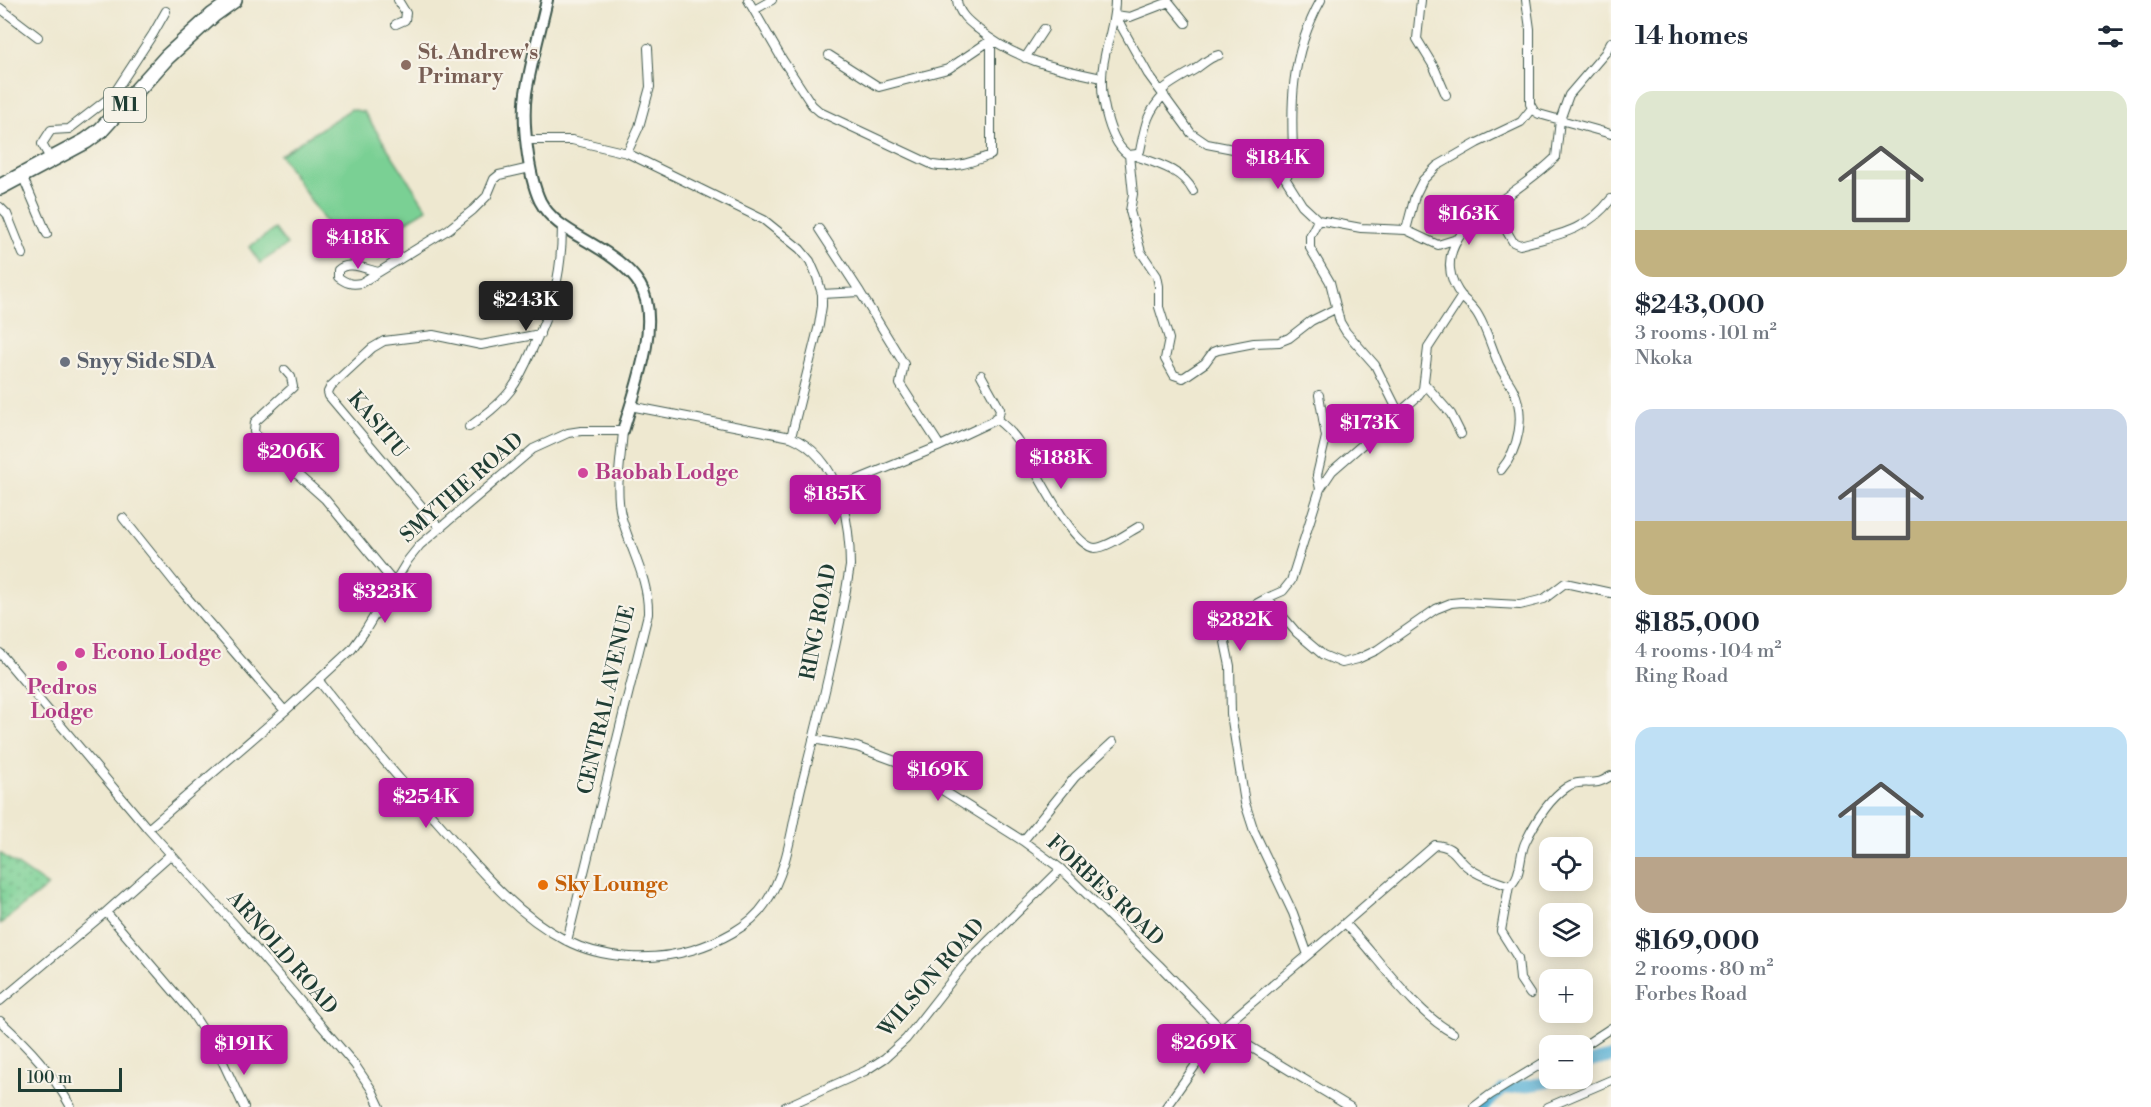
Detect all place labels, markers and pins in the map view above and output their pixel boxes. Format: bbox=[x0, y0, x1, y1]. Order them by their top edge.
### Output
place label: St. Andrew's Primary bbox=[418, 40, 538, 90]
marker: St. Andrew's Primary bbox=[399, 58, 413, 72]
pin: $184K bbox=[1236, 139, 1320, 190]
pin: $163K bbox=[1427, 195, 1511, 246]
pin: $418K bbox=[316, 219, 400, 270]
pin: $243K bbox=[484, 281, 568, 332]
place label: Snyy Side SDA bbox=[77, 349, 216, 375]
marker: Snyy Side SDA bbox=[58, 355, 72, 369]
pin: $173K bbox=[1328, 404, 1412, 455]
pin: $206K bbox=[249, 433, 333, 484]
pin: $188K bbox=[1019, 439, 1103, 490]
place label: Baobab Lodge bbox=[595, 460, 739, 486]
marker: Baobab Lodge bbox=[576, 466, 590, 480]
pin: $185K bbox=[793, 475, 877, 526]
pin: $323K bbox=[343, 573, 427, 624]
pin: $282K bbox=[1198, 601, 1282, 652]
place label: Econo Lodge bbox=[92, 640, 222, 666]
marker: Econo Lodge bbox=[73, 646, 87, 660]
marker: Pedros Lodge bbox=[55, 659, 69, 673]
place label: Pedros Lodge bbox=[27, 675, 97, 725]
pin: $169K bbox=[896, 751, 980, 802]
pin: $254K bbox=[384, 778, 468, 829]
place label: Sky Lounge bbox=[555, 872, 669, 898]
marker: Sky Lounge bbox=[536, 878, 550, 892]
pin: $269K bbox=[1162, 1024, 1246, 1075]
pin: $191K bbox=[202, 1025, 286, 1076]

